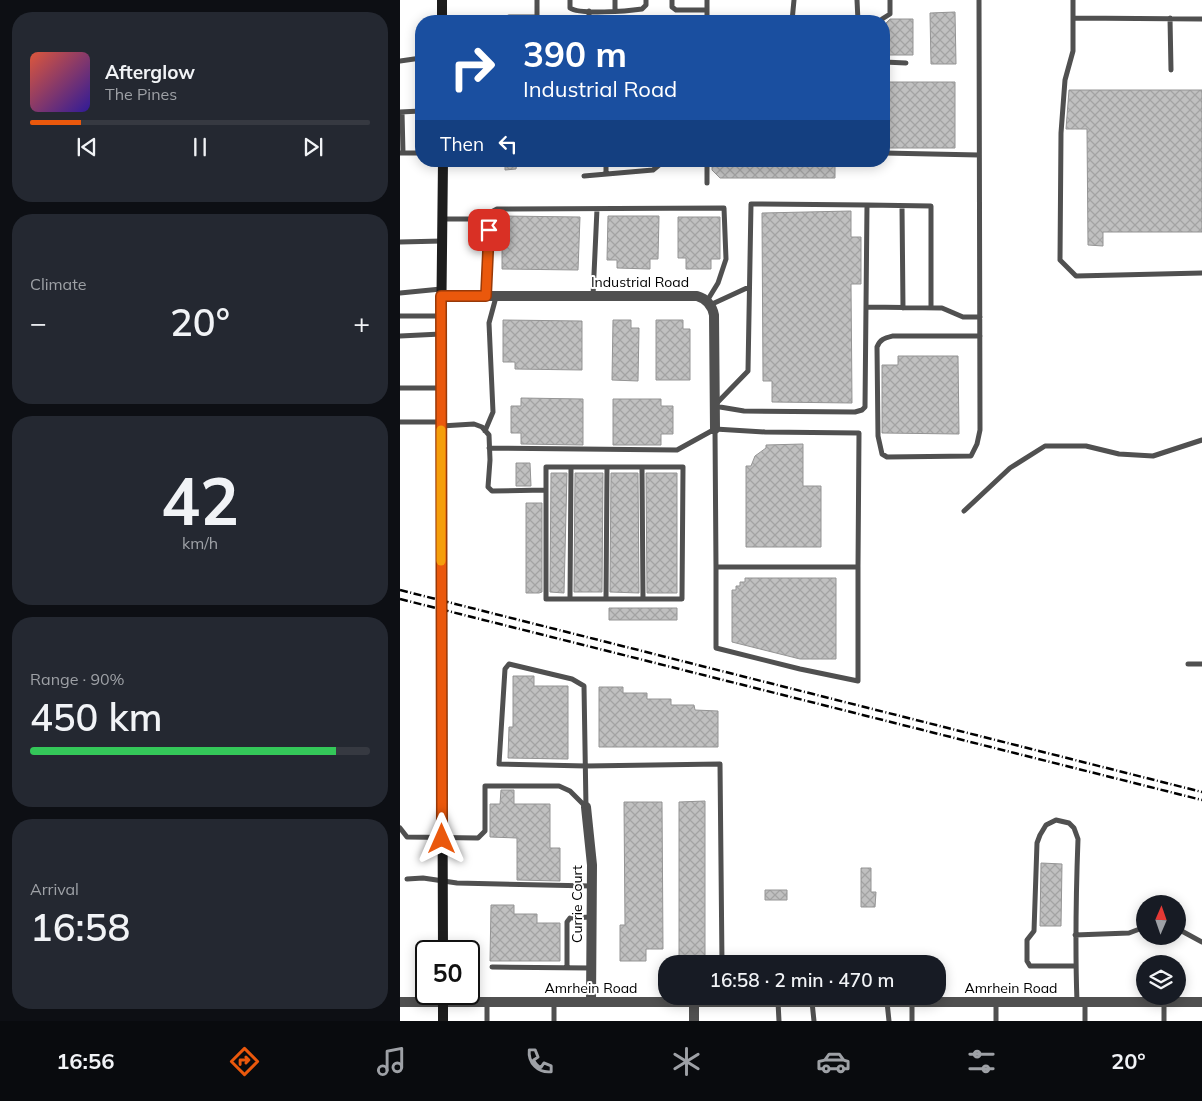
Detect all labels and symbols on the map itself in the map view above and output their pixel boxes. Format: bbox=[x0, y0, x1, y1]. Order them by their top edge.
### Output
pin bbox=[468, 209, 510, 251]
street label: Industrial Road bbox=[591, 273, 689, 291]
position arrow bbox=[415, 812, 467, 864]
street label: Currie Court bbox=[568, 865, 586, 943]
north arrow bbox=[1136, 895, 1186, 945]
speed limit sign: 50 bbox=[415, 940, 480, 1005]
street label: Amrhein Road bbox=[545, 979, 638, 997]
street label: Amrhein Road bbox=[965, 979, 1058, 997]

